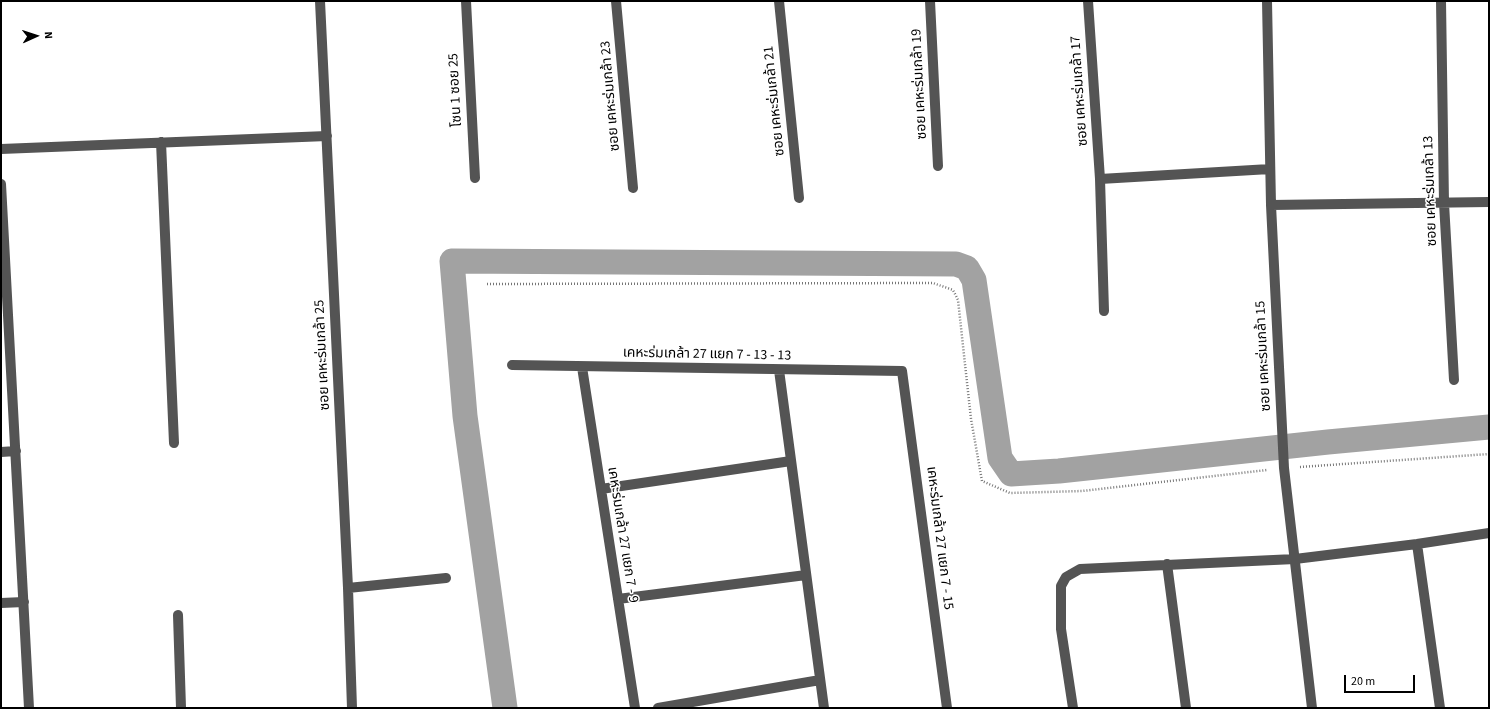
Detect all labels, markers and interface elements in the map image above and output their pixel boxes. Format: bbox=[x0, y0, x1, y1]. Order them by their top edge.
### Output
north arrow bbox=[16, 16, 56, 56]
street label: ซอย เคหะร่มเกล้า 19 bbox=[909, 28, 931, 140]
text: N bbox=[41, 31, 56, 39]
street label: ซอย เคหะร่มเกล้า 17 bbox=[1068, 35, 1092, 147]
street label: ซอย เคหะร่มเกล้า 23 bbox=[598, 40, 624, 152]
street label: ซอย เคหะร่มเกล้า 21 bbox=[761, 45, 789, 157]
street label: โซน 1 ซอย 25 bbox=[446, 53, 466, 127]
street label: ซอย เคหะร่มเกล้า 13 bbox=[1421, 135, 1441, 247]
street label: ซอย เคหะร่มเกล้า 25 bbox=[312, 299, 334, 411]
street label: ซอย เคหะร่มเกล้า 15 bbox=[1253, 300, 1275, 412]
street label: เคหะร่มเกล้า 27 แยก 7 - 13 - 13 bbox=[623, 345, 791, 365]
street label: เคหะร่มเกล้า 27 แยก 7 - 15 bbox=[922, 465, 956, 611]
street label: เคหะร่มเกล้า 27 แยก 7 - 9 bbox=[603, 466, 641, 604]
scale bar bbox=[1346, 667, 1417, 693]
text: 20 m bbox=[1351, 673, 1375, 690]

